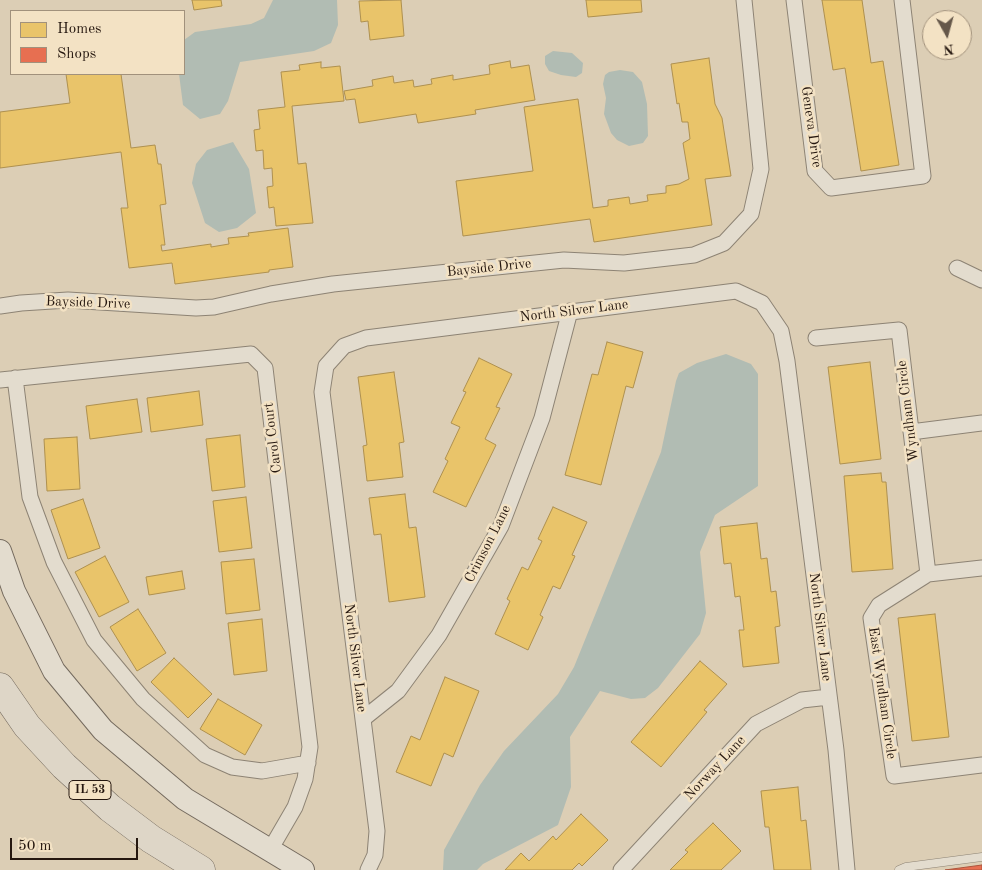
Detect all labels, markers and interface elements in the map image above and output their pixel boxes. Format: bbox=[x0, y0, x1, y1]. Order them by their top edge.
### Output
legend bbox=[10, 10, 185, 75]
north arrow bbox=[922, 10, 972, 60]
text: Homes bbox=[57, 22, 102, 37]
text: N bbox=[943, 41, 955, 56]
text: Shops bbox=[57, 47, 96, 62]
street label: Geneva Drive bbox=[797, 85, 825, 169]
street label: Bayside Drive bbox=[446, 255, 532, 281]
street label: Bayside Drive bbox=[45, 293, 131, 313]
street label: North Silver Lane bbox=[519, 296, 629, 326]
street label: Wyndham Circle bbox=[893, 359, 923, 463]
street label: Carol Court bbox=[260, 402, 286, 474]
street label: Crimson Lane bbox=[461, 502, 515, 586]
street label: North Silver Lane bbox=[805, 572, 835, 682]
street label: North Silver Lane bbox=[340, 603, 370, 713]
street label: East Wyndham Circle bbox=[864, 626, 900, 760]
street label: Norway Lane bbox=[681, 732, 749, 804]
road number: IL 53 bbox=[69, 780, 111, 800]
scale bar bbox=[12, 828, 140, 860]
text: 50 m bbox=[18, 839, 52, 854]

